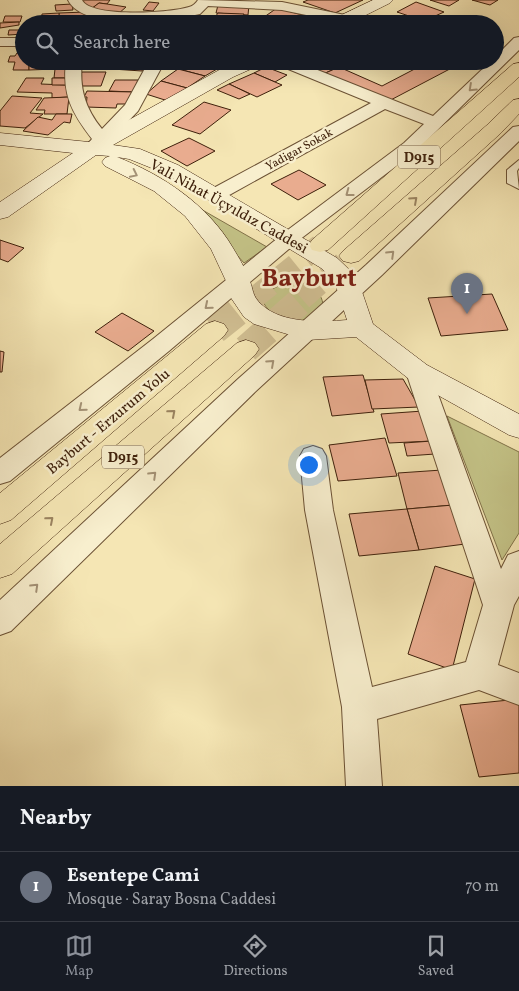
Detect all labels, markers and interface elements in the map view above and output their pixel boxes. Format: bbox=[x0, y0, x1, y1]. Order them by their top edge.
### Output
search box bbox=[15, 15, 504, 70]
icon: search bbox=[33, 29, 61, 57]
text: Search here bbox=[73, 30, 170, 56]
one-way arrow bbox=[469, 82, 478, 91]
street label: Yadigar Sokak bbox=[263, 125, 336, 175]
road number: D915 bbox=[398, 146, 440, 168]
street label: Vali Nihat Üçyıldız Caddesi bbox=[145, 155, 311, 260]
one-way arrow bbox=[129, 168, 138, 178]
one-way arrow bbox=[345, 187, 355, 196]
one-way arrow bbox=[408, 197, 417, 206]
one-way arrow bbox=[385, 251, 394, 260]
district label: Bayburt bbox=[261, 262, 357, 297]
pin: 1 bbox=[451, 273, 483, 314]
one-way arrow bbox=[205, 300, 214, 308]
one-way arrow bbox=[266, 360, 275, 369]
street label: Bayburt - Erzurum Yolu bbox=[43, 364, 175, 480]
one-way arrow bbox=[79, 402, 88, 410]
one-way arrow bbox=[167, 410, 176, 419]
road number: D915 bbox=[102, 446, 144, 468]
your location bbox=[296, 452, 322, 478]
one-way arrow bbox=[147, 472, 156, 481]
one-way arrow bbox=[44, 518, 53, 526]
one-way arrow bbox=[30, 584, 39, 593]
text: Nearby bbox=[20, 804, 91, 833]
text: Esentepe Cami bbox=[67, 863, 200, 889]
text: 1 bbox=[33, 876, 39, 898]
text: 70 m bbox=[465, 876, 499, 898]
text: Mosque · Saray Bosna Caddesi bbox=[67, 889, 276, 911]
tab: Map bbox=[65, 932, 93, 981]
tab: Directions bbox=[223, 932, 288, 981]
tab: Saved bbox=[418, 932, 454, 981]

